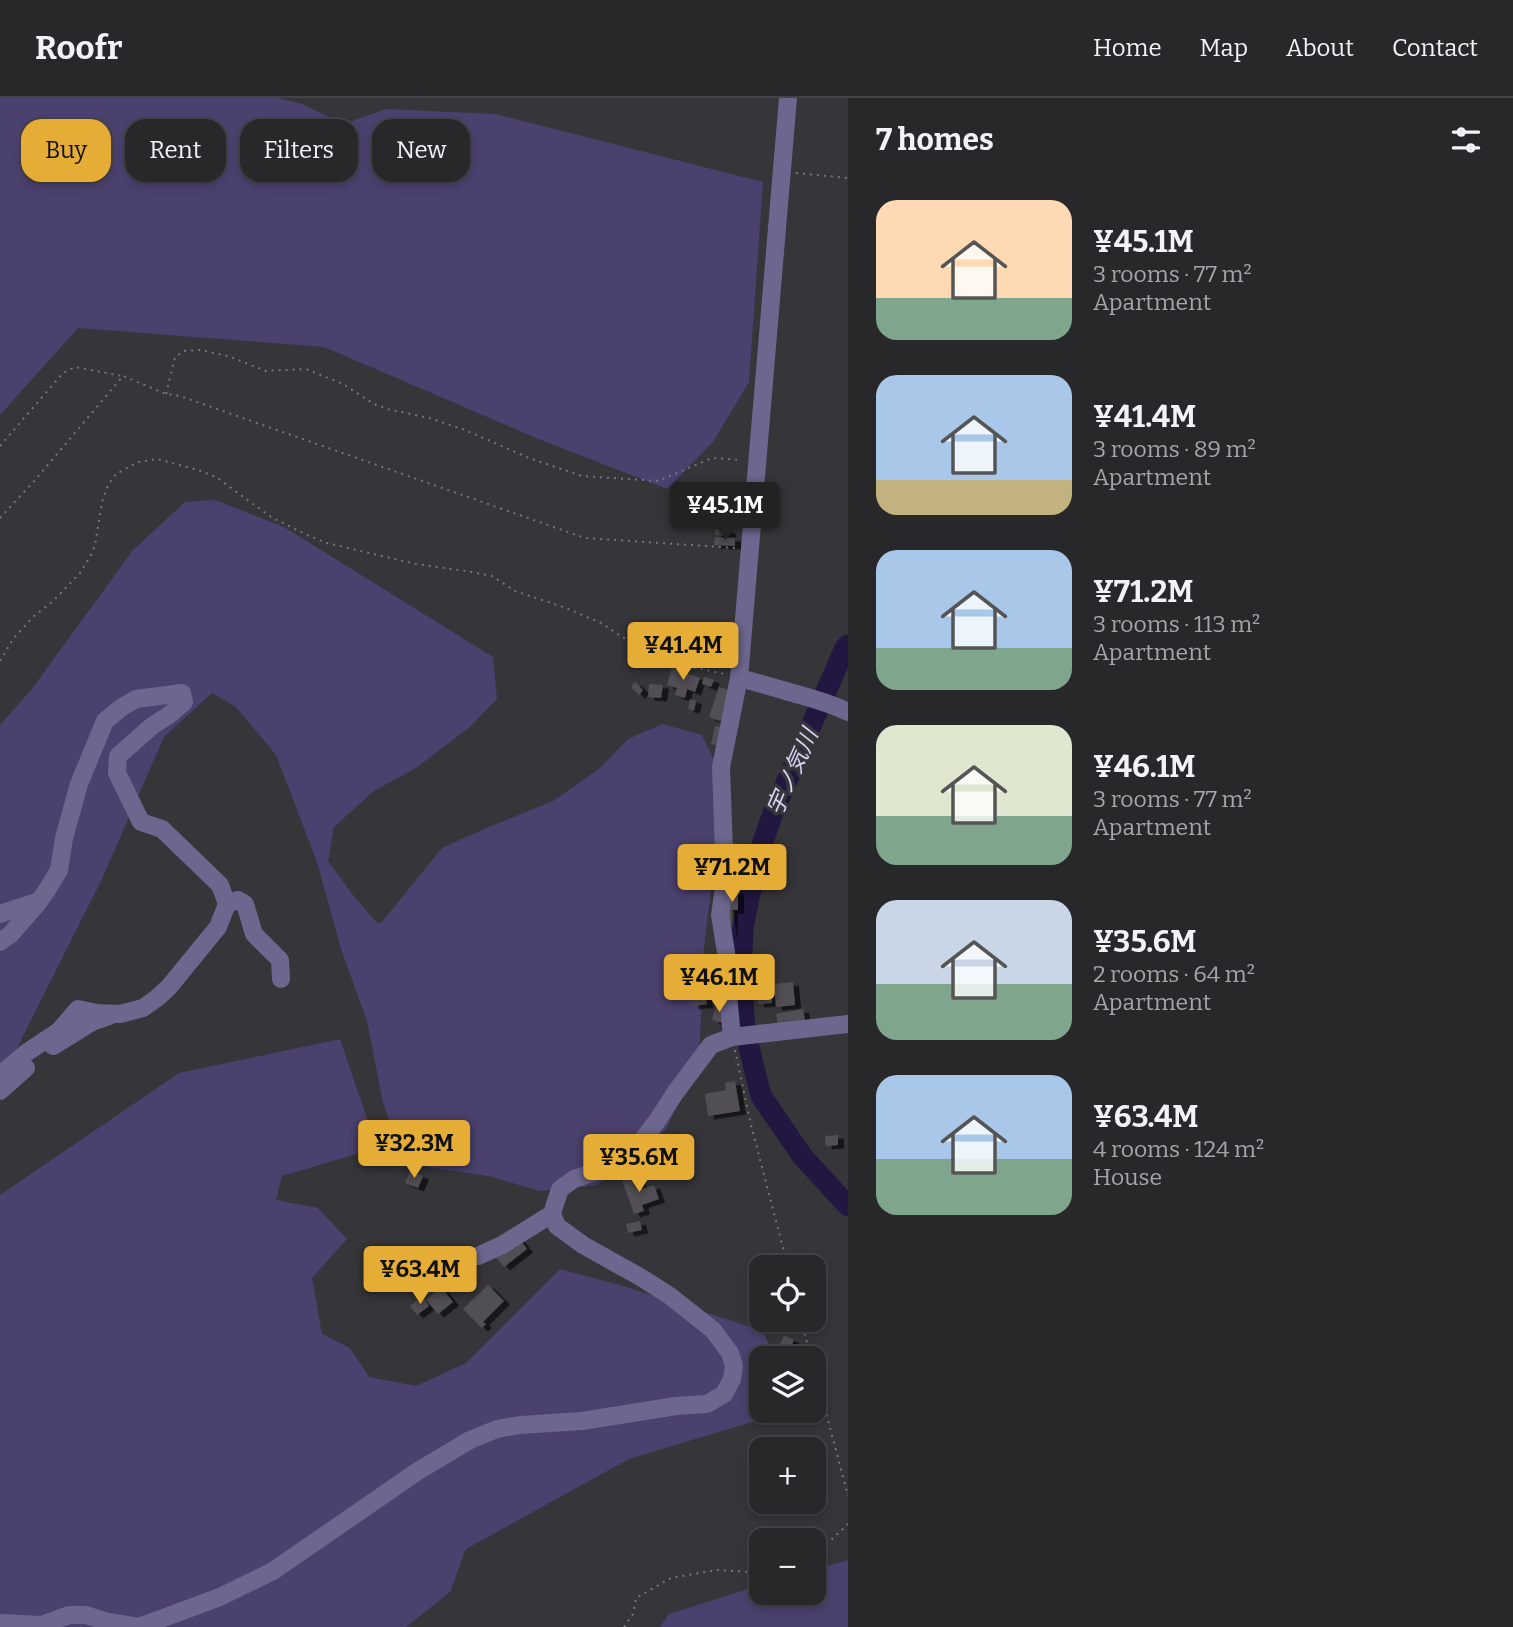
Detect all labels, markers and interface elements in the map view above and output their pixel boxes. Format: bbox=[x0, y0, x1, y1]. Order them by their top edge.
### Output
text: Roofr bbox=[35, 28, 123, 68]
text: Home bbox=[1093, 34, 1162, 62]
text: Map bbox=[1200, 34, 1248, 62]
text: About bbox=[1286, 34, 1354, 62]
text: Contact bbox=[1392, 34, 1478, 62]
chip: Buy bbox=[21, 119, 111, 182]
chip: Rent bbox=[125, 119, 226, 182]
chip: Filters bbox=[240, 119, 358, 182]
chip: New bbox=[372, 119, 470, 182]
icon: filters bbox=[1447, 121, 1485, 159]
text: 7 homes bbox=[876, 122, 994, 158]
text: ¥45.1M bbox=[1093, 224, 1194, 260]
icon: home bbox=[932, 228, 1016, 312]
text: 3 rooms · 77 m² bbox=[1093, 260, 1252, 288]
text: Apartment bbox=[1093, 288, 1211, 316]
text: ¥41.4M bbox=[1093, 399, 1196, 435]
icon: home bbox=[932, 403, 1016, 487]
text: 3 rooms · 89 m² bbox=[1093, 435, 1256, 463]
text: Apartment bbox=[1093, 463, 1211, 491]
pin: ¥45.1M bbox=[668, 482, 782, 542]
text: ¥45.1M bbox=[686, 491, 764, 519]
text: ¥71.2M bbox=[1093, 574, 1194, 610]
icon: home bbox=[932, 578, 1016, 662]
text: 3 rooms · 113 m² bbox=[1093, 610, 1260, 638]
pin: ¥41.4M bbox=[626, 622, 740, 682]
text: ¥41.4M bbox=[643, 631, 723, 659]
text: Apartment bbox=[1093, 638, 1211, 666]
water label: 宇ノ気川 bbox=[761, 722, 825, 820]
text: ¥46.1M bbox=[1093, 749, 1195, 785]
icon: home bbox=[932, 753, 1016, 837]
text: 3 rooms · 77 m² bbox=[1093, 785, 1252, 813]
text: Apartment bbox=[1093, 813, 1211, 841]
pin: ¥71.2M bbox=[675, 844, 789, 904]
text: ¥71.2M bbox=[693, 853, 771, 881]
text: ¥35.6M bbox=[1093, 924, 1197, 960]
icon: home bbox=[932, 928, 1016, 1012]
pin: ¥46.1M bbox=[662, 954, 776, 1014]
text: 2 rooms · 64 m² bbox=[1093, 960, 1255, 988]
text: ¥46.1M bbox=[680, 963, 758, 991]
text: Apartment bbox=[1093, 988, 1211, 1016]
text: ¥63.4M bbox=[1093, 1099, 1198, 1135]
icon: home bbox=[932, 1103, 1016, 1187]
pin: ¥32.3M bbox=[357, 1121, 471, 1180]
text: ¥32.3M bbox=[374, 1129, 454, 1157]
pin: ¥35.6M bbox=[582, 1134, 696, 1194]
text: 4 rooms · 124 m² bbox=[1093, 1135, 1264, 1163]
text: ¥35.6M bbox=[599, 1143, 679, 1171]
text: House bbox=[1093, 1163, 1162, 1191]
pin: ¥63.4M bbox=[363, 1246, 477, 1306]
text: ¥63.4M bbox=[380, 1255, 460, 1283]
map controls bbox=[749, 1255, 826, 1605]
button: locate bbox=[749, 1255, 826, 1332]
button: layers bbox=[749, 1346, 826, 1423]
button: + bbox=[749, 1437, 826, 1514]
button: − bbox=[749, 1528, 826, 1605]

